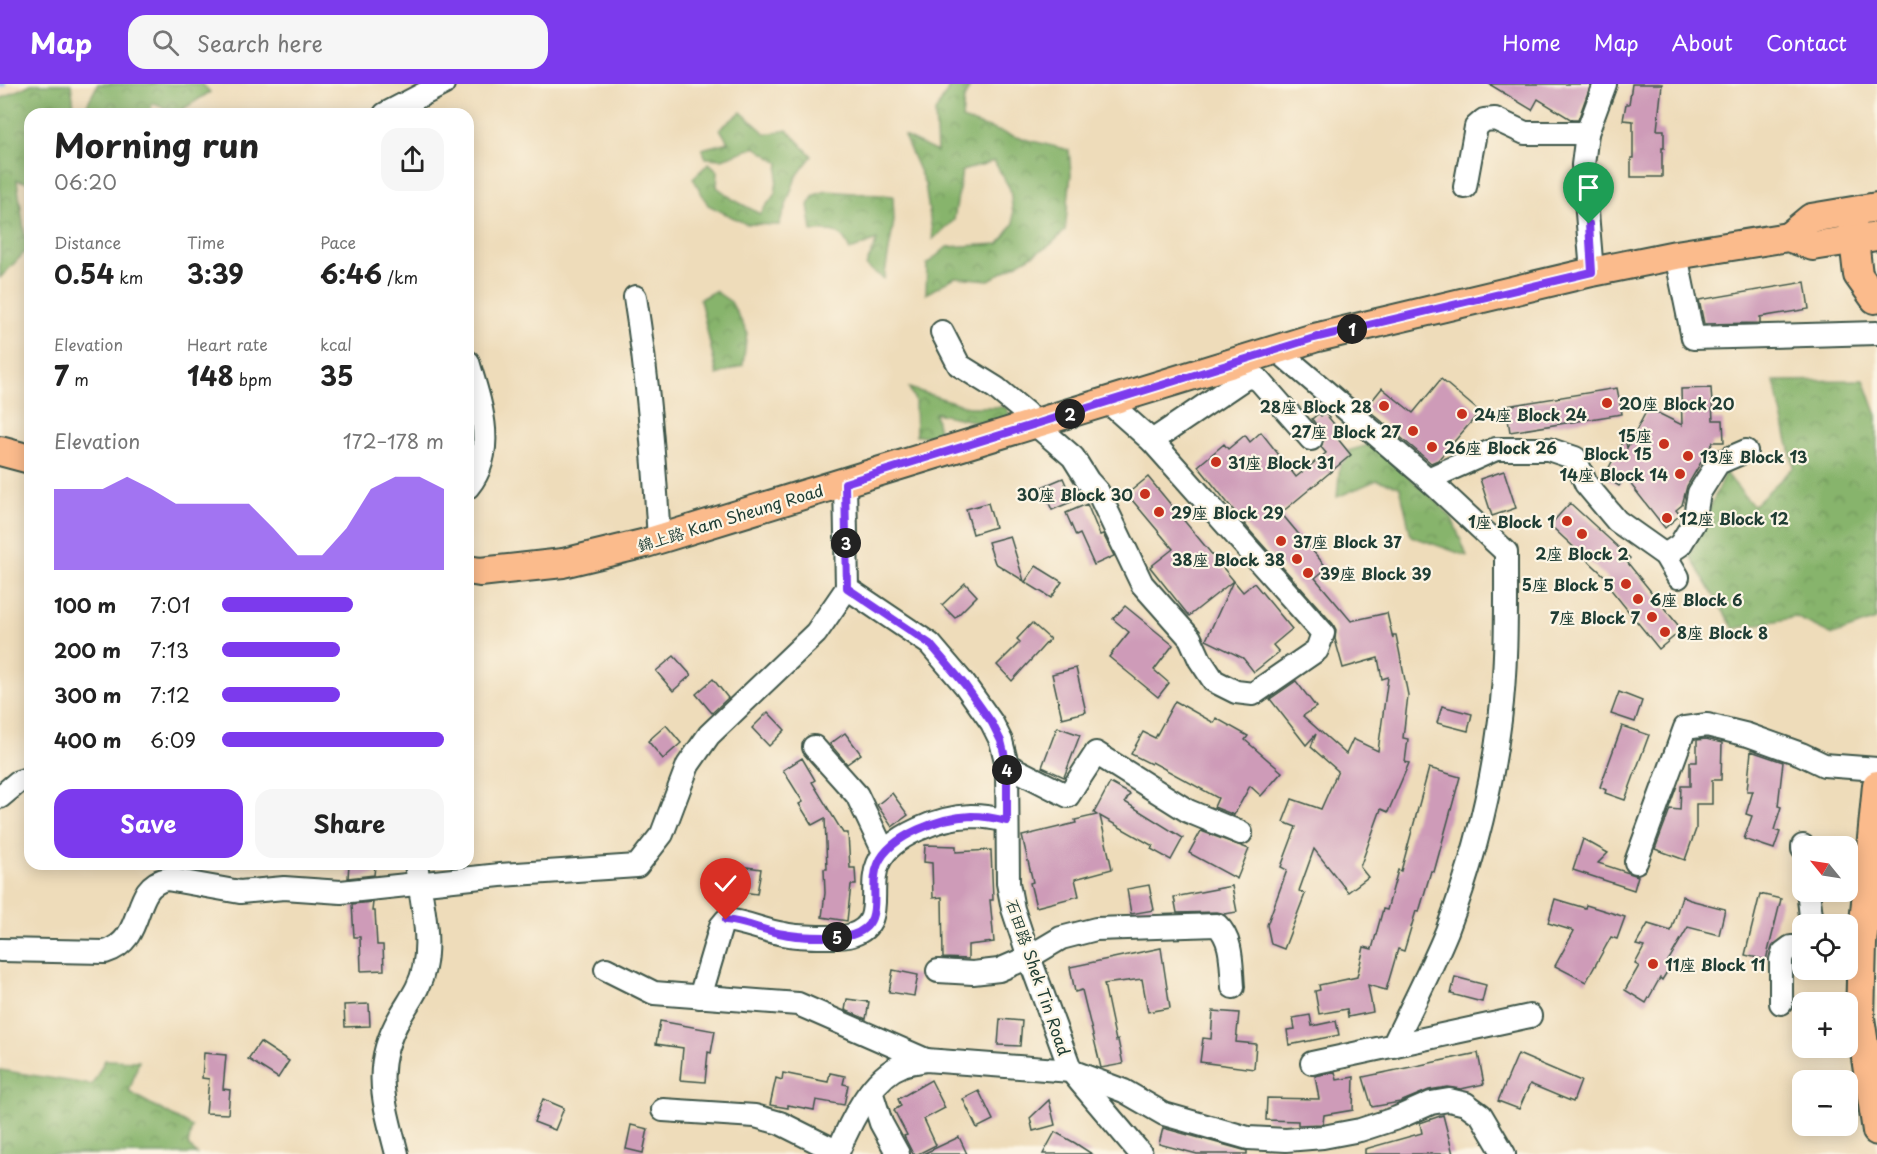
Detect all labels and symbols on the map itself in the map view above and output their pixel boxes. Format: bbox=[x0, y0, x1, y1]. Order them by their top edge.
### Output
pin bbox=[1563, 162, 1614, 224]
pin: 1 bbox=[1337, 314, 1367, 344]
place label: 20座 Block 20 bbox=[1619, 391, 1735, 415]
place label: 28座 Block 28 bbox=[1260, 394, 1372, 418]
marker: 20座 Block 20 bbox=[1600, 396, 1614, 410]
pin: 2 bbox=[1055, 399, 1085, 429]
marker: 28座 Block 28 bbox=[1377, 399, 1391, 413]
place label: 24座 Block 24 bbox=[1474, 402, 1587, 426]
marker: 24座 Block 24 bbox=[1455, 407, 1469, 421]
place label: 27座 Block 27 bbox=[1291, 419, 1402, 443]
place label: 15座 Block 15 bbox=[1583, 423, 1652, 465]
marker: 27座 Block 27 bbox=[1406, 424, 1420, 438]
place label: 26座 Block 26 bbox=[1444, 435, 1557, 459]
marker: 15座 Block 15 bbox=[1657, 437, 1671, 451]
marker: 26座 Block 26 bbox=[1425, 440, 1439, 454]
place label: 13座 Block 13 bbox=[1700, 444, 1808, 468]
marker: 13座 Block 13 bbox=[1681, 449, 1695, 463]
place label: 31座 Block 31 bbox=[1228, 450, 1334, 474]
marker: 31座 Block 31 bbox=[1209, 455, 1223, 469]
place label: 14座 Block 14 bbox=[1559, 462, 1668, 486]
marker: 14座 Block 14 bbox=[1673, 467, 1687, 481]
street label: 錦上路 Kam Sheung Road bbox=[634, 477, 826, 557]
place label: 30座 Block 30 bbox=[1017, 482, 1133, 506]
marker: 30座 Block 30 bbox=[1138, 487, 1152, 501]
place label: 29座 Block 29 bbox=[1171, 500, 1284, 524]
marker: 29座 Block 29 bbox=[1152, 505, 1166, 519]
place label: 12座 Block 12 bbox=[1679, 506, 1789, 530]
place label: 1座 Block 1 bbox=[1468, 509, 1555, 533]
marker: 12座 Block 12 bbox=[1660, 511, 1674, 525]
marker: 1座 Block 1 bbox=[1560, 514, 1574, 528]
marker: 2座 Block 2 bbox=[1575, 527, 1589, 541]
pin: 3 bbox=[831, 528, 861, 558]
place label: 37座 Block 37 bbox=[1293, 529, 1402, 553]
marker: 37座 Block 37 bbox=[1274, 534, 1288, 548]
place label: 2座 Block 2 bbox=[1535, 541, 1629, 565]
place label: 38座 Block 38 bbox=[1172, 547, 1285, 571]
marker: 38座 Block 38 bbox=[1290, 552, 1304, 566]
place label: 39座 Block 39 bbox=[1320, 561, 1432, 585]
marker: 39座 Block 39 bbox=[1301, 566, 1315, 580]
place label: 5座 Block 5 bbox=[1522, 572, 1614, 596]
marker: 5座 Block 5 bbox=[1619, 577, 1633, 591]
place label: 6座 Block 6 bbox=[1650, 587, 1743, 611]
marker: 6座 Block 6 bbox=[1631, 592, 1645, 606]
place label: 7座 Block 7 bbox=[1550, 605, 1641, 629]
marker: 7座 Block 7 bbox=[1645, 610, 1659, 624]
place label: 8座 Block 8 bbox=[1677, 620, 1768, 644]
marker: 8座 Block 8 bbox=[1658, 625, 1672, 639]
pin: 4 bbox=[992, 755, 1022, 785]
north arrow bbox=[1792, 836, 1858, 902]
pin bbox=[700, 858, 751, 920]
street label: 石田路 Shek Tin Road bbox=[1001, 895, 1077, 1059]
pin: 5 bbox=[822, 922, 852, 952]
place label: 11座 Block 11 bbox=[1665, 952, 1765, 976]
marker: 11座 Block 11 bbox=[1646, 957, 1660, 971]

